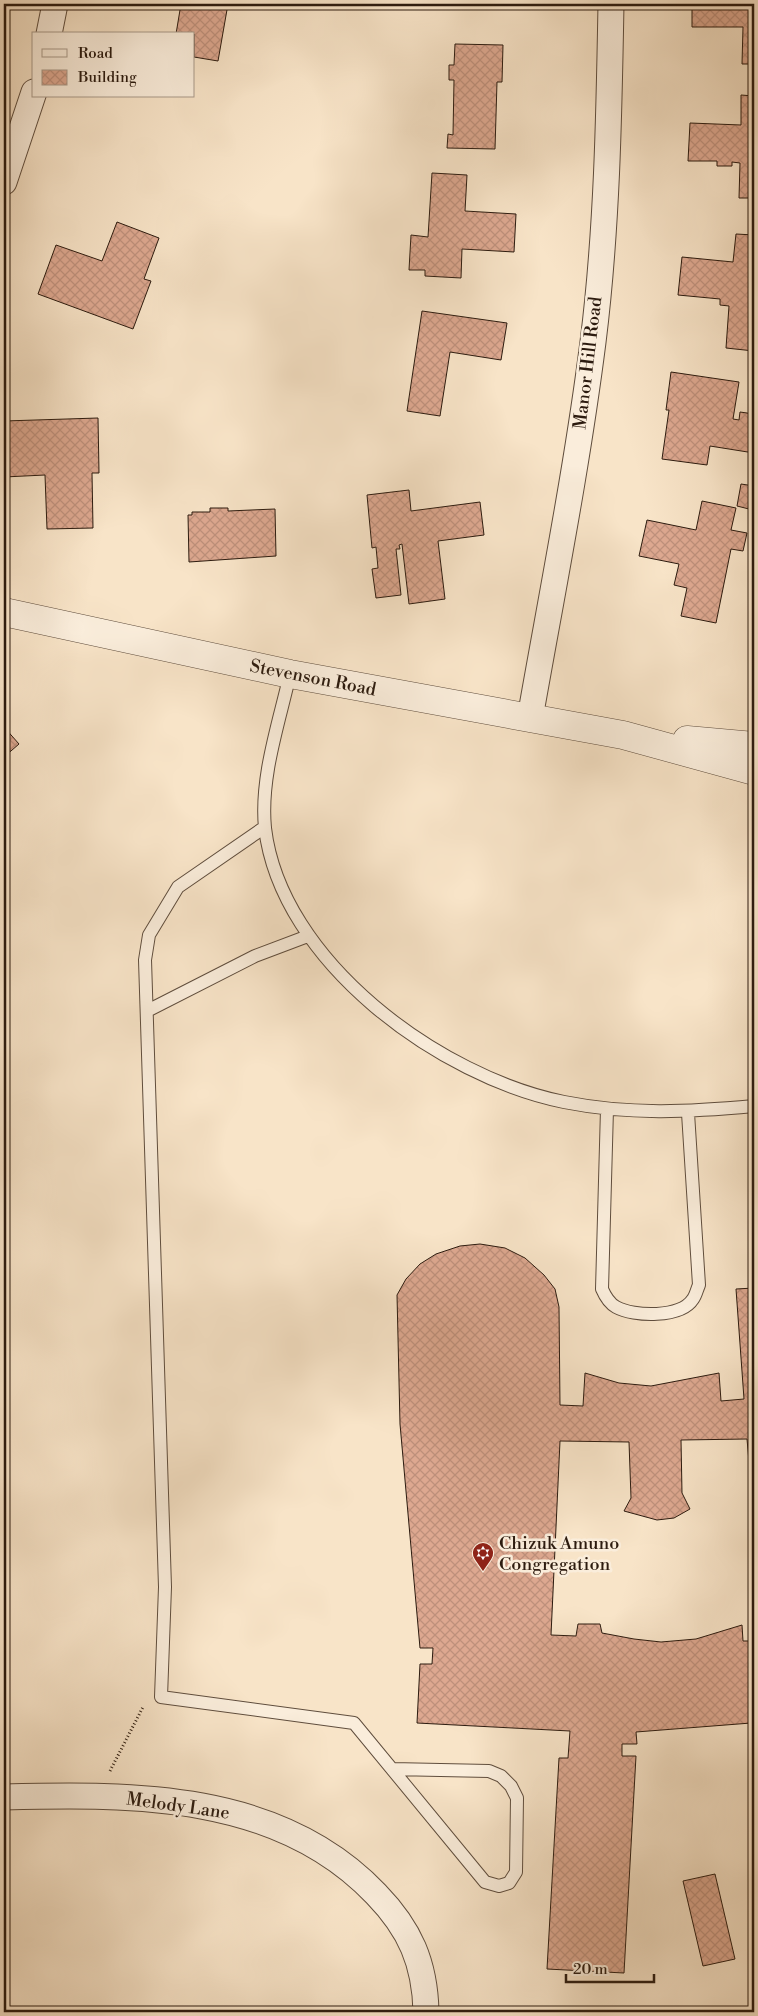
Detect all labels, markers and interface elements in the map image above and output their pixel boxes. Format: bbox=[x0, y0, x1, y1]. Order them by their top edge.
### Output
legend bbox=[32, 32, 195, 98]
text: Road bbox=[78, 44, 113, 63]
text: Building bbox=[77, 68, 137, 87]
street label: Manor Hill Road bbox=[568, 294, 608, 431]
street label: Stevenson Road bbox=[248, 654, 379, 702]
place label: Chizuk Amuno Congregation bbox=[499, 1532, 619, 1576]
synagogue icon: Chizuk Amuno Congregation bbox=[471, 1541, 495, 1572]
street label: Melody Lane bbox=[125, 1787, 231, 1825]
scale bar bbox=[566, 1951, 653, 1983]
text: 20 m bbox=[573, 1960, 608, 1979]

